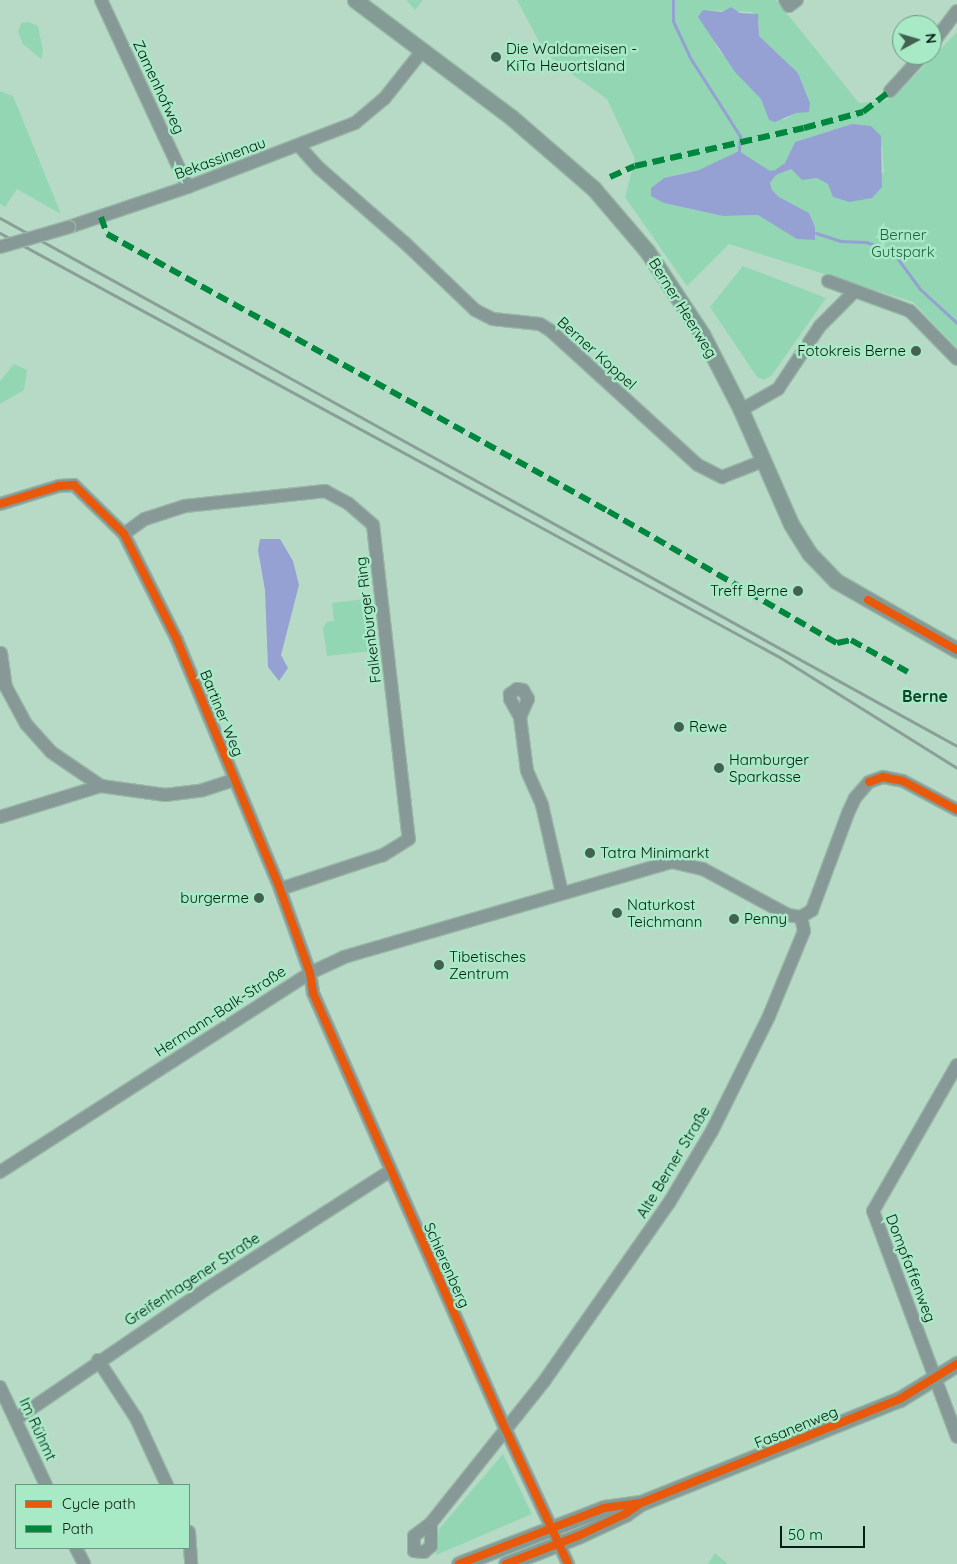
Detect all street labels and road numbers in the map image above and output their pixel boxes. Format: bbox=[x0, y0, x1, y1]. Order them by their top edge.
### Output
street label: Zamenhofweg bbox=[129, 37, 189, 137]
street label: Bekassinenau bbox=[172, 133, 268, 183]
street label: Berner Heerweg bbox=[645, 255, 721, 361]
street label: Berner Koppel bbox=[554, 313, 640, 393]
street label: Falkenburger Ring bbox=[351, 556, 385, 684]
street label: Bartiner Weg bbox=[196, 667, 248, 759]
street label: Hermann-Balk-Straße bbox=[151, 962, 289, 1060]
street label: Alte Berner Straße bbox=[632, 1103, 714, 1221]
street label: Dompfaffenweg bbox=[882, 1211, 940, 1325]
street label: Schierenberg bbox=[420, 1220, 474, 1310]
street label: Greifenhagener Straße bbox=[121, 1229, 263, 1329]
street label: Im Rühmt bbox=[16, 1395, 60, 1463]
street label: Fasanenweg bbox=[752, 1402, 840, 1452]

